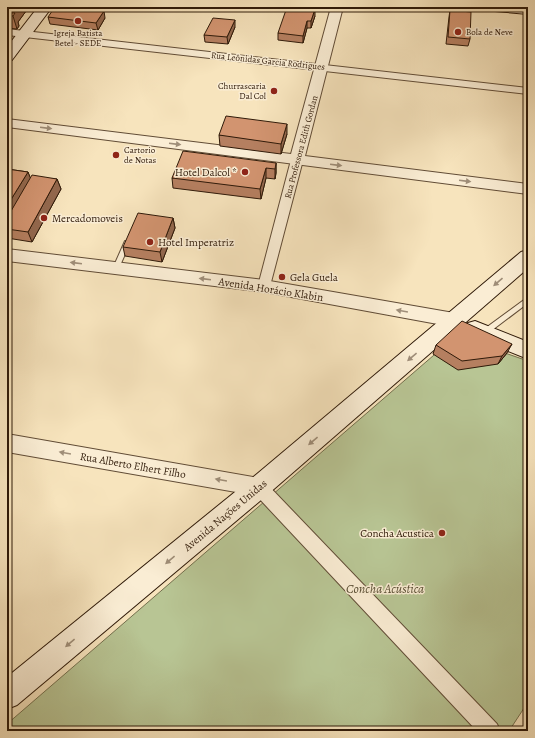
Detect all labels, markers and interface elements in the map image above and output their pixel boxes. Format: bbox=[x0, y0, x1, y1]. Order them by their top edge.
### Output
marker: Igreja Batista Betel - SEDE bbox=[73, 16, 83, 26]
place label: Bola de Neve bbox=[466, 26, 513, 38]
place label: Igreja Batista Betel - SEDE bbox=[53, 27, 103, 49]
marker: Bola de Neve bbox=[453, 27, 463, 37]
street label: Rua Leônidas Garcia Rodrigues bbox=[210, 49, 326, 73]
place label: Churrascaria Dal Col bbox=[218, 80, 267, 102]
marker: Churrascaria Dal Col bbox=[269, 86, 279, 96]
street label: Rua Professora Edith Gordan bbox=[281, 94, 321, 200]
one-way arrow bbox=[40, 125, 52, 131]
one-way arrow bbox=[169, 141, 181, 147]
place label: Cartorio de Notas bbox=[124, 144, 157, 166]
marker: Cartorio de Notas bbox=[111, 150, 121, 160]
one-way arrow bbox=[330, 162, 342, 168]
place label: Hotel Dalcol * bbox=[175, 165, 237, 180]
marker: Hotel Dalcol * bbox=[240, 167, 250, 177]
one-way arrow bbox=[459, 178, 471, 184]
place label: Mercadomoveis bbox=[52, 211, 123, 226]
marker: Mercadomoveis bbox=[39, 213, 49, 223]
place label: Hotel Imperatriz bbox=[158, 235, 234, 250]
marker: Hotel Imperatriz bbox=[145, 237, 155, 247]
one-way arrow bbox=[70, 260, 82, 266]
place label: Gela Guela bbox=[290, 270, 339, 285]
marker: Gela Guela bbox=[277, 272, 287, 282]
street label: Avenida Horácio Klabin bbox=[216, 274, 324, 305]
one-way arrow bbox=[199, 276, 211, 282]
one-way arrow bbox=[493, 277, 504, 286]
one-way arrow bbox=[396, 307, 408, 313]
one-way arrow bbox=[407, 352, 417, 361]
one-way arrow bbox=[308, 436, 318, 445]
street label: Rua Alberto Elhert Filho bbox=[79, 449, 187, 482]
one-way arrow bbox=[59, 450, 71, 456]
street label: Avenida Nações Unidas bbox=[180, 476, 270, 555]
one-way arrow bbox=[215, 477, 227, 483]
place label: Concha Acustica bbox=[360, 526, 435, 541]
marker: Concha Acustica bbox=[437, 528, 447, 538]
one-way arrow bbox=[165, 556, 176, 565]
park label: Concha Acústica bbox=[346, 580, 424, 597]
one-way arrow bbox=[65, 638, 75, 647]

